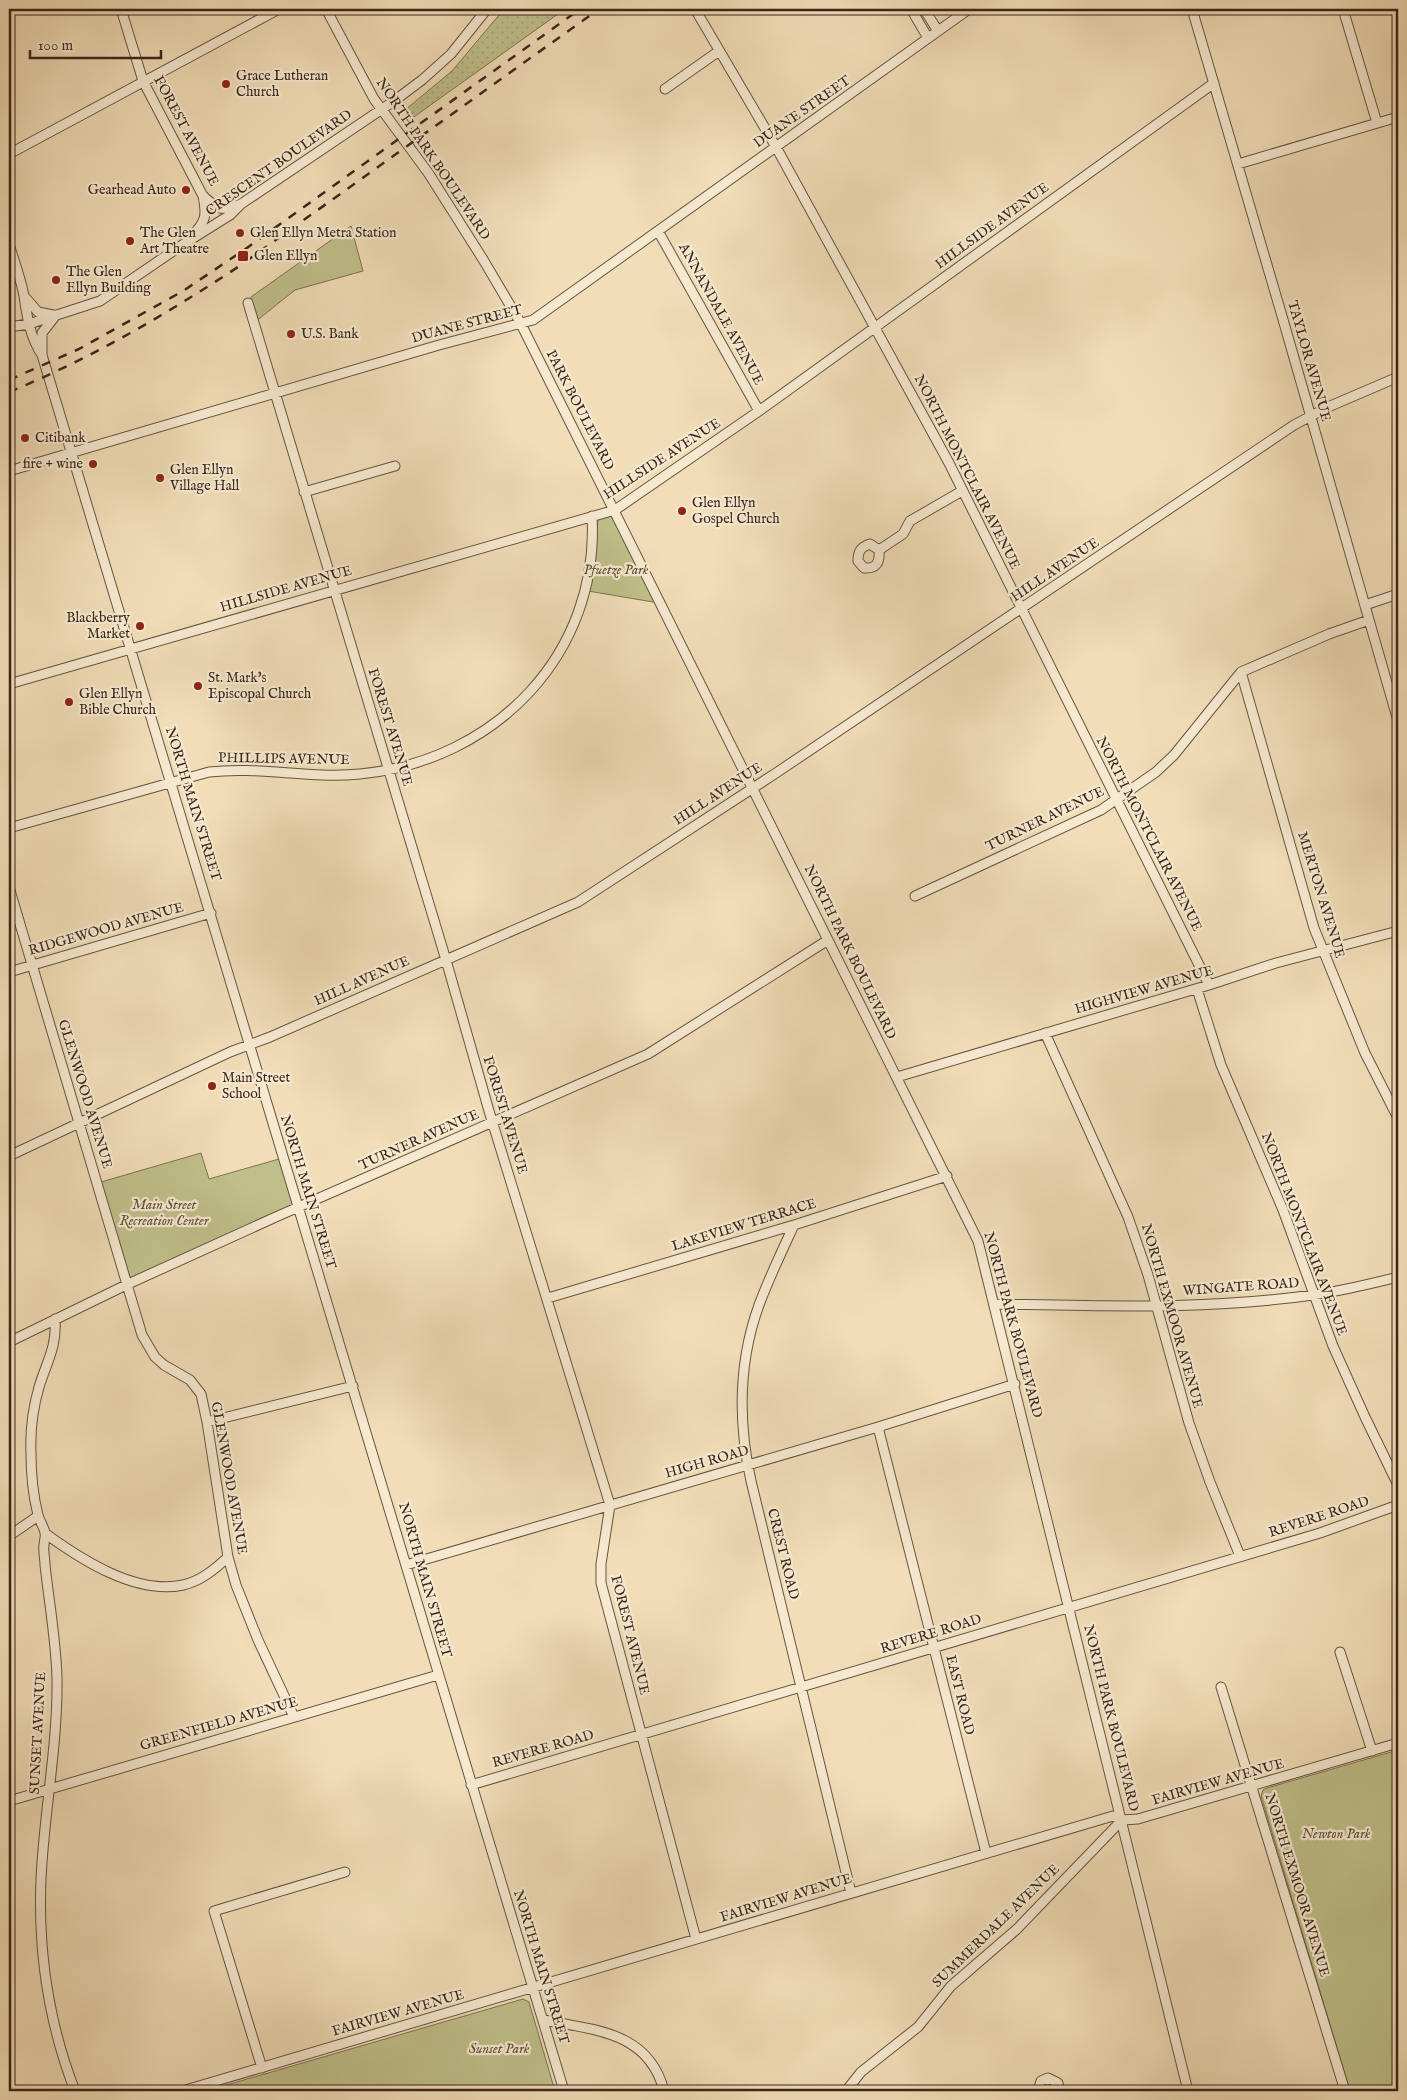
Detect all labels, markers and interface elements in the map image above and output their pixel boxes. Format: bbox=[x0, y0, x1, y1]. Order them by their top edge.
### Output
scale bar bbox=[30, 28, 161, 60]
text: 100 m bbox=[38, 36, 74, 55]
place label: Grace Lutheran Church bbox=[236, 67, 329, 101]
street label: DUANE STREET bbox=[750, 71, 855, 152]
street label: FOREST AVENUE bbox=[149, 73, 223, 190]
street label: NORTH PARK BOULEVARD bbox=[372, 74, 494, 244]
marker: Grace Lutheran Church bbox=[220, 78, 232, 90]
street label: CRESCENT BOULEVARD bbox=[202, 106, 356, 220]
street label: HILLSIDE AVENUE bbox=[932, 178, 1053, 273]
place label: Gearhead Auto bbox=[88, 181, 176, 199]
marker: Gearhead Auto bbox=[180, 184, 192, 196]
place label: The Glen Art Theatre bbox=[139, 224, 210, 258]
place label: Glen Ellyn Metra Station bbox=[250, 224, 397, 242]
marker: Glen Ellyn Metra Station bbox=[234, 227, 246, 239]
marker: The Glen Art Theatre bbox=[124, 235, 136, 247]
street label: ANNANDALE AVENUE bbox=[674, 239, 768, 388]
place label: Glen Ellyn bbox=[254, 247, 318, 265]
marker: Glen Ellyn bbox=[236, 249, 250, 263]
place label: The Glen Ellyn Building bbox=[66, 263, 151, 297]
marker: The Glen Ellyn Building bbox=[50, 274, 62, 286]
street label: TAYLOR AVENUE bbox=[1283, 298, 1335, 424]
street label: DUANE STREET bbox=[410, 300, 525, 347]
place label: U.S. Bank bbox=[301, 325, 359, 343]
marker: U.S. Bank bbox=[285, 328, 297, 340]
street label: PARK BOULEVARD bbox=[542, 347, 618, 473]
street label: NORTH MONTCLAIR AVENUE bbox=[910, 372, 1024, 573]
street label: HILLSIDE AVENUE bbox=[600, 414, 724, 504]
place label: Citibank bbox=[35, 429, 86, 447]
marker: Citibank bbox=[19, 432, 31, 444]
place label: fire + wine bbox=[22, 455, 84, 473]
marker: fire + wine bbox=[87, 458, 99, 470]
place label: Glen Ellyn Village Hall bbox=[169, 461, 240, 495]
marker: Glen Ellyn Village Hall bbox=[154, 472, 166, 484]
place label: Glen Ellyn Gospel Church bbox=[692, 494, 780, 528]
marker: Glen Ellyn Gospel Church bbox=[676, 505, 688, 517]
street label: HILL AVENUE bbox=[1008, 534, 1103, 606]
street label: HILLSIDE AVENUE bbox=[218, 561, 354, 616]
park label: Pfuetze Park bbox=[584, 561, 649, 579]
place label: Blackberry Market bbox=[66, 609, 130, 643]
marker: Blackberry Market bbox=[134, 620, 146, 632]
street label: FOREST AVENUE bbox=[364, 666, 417, 788]
place label: St. Mark's Episcopal Church bbox=[208, 669, 312, 703]
marker: St. Mark's Episcopal Church bbox=[192, 680, 204, 692]
place label: Glen Ellyn Bible Church bbox=[79, 685, 156, 719]
marker: Glen Ellyn Bible Church bbox=[63, 696, 75, 708]
street label: NORTH MAIN STREET bbox=[161, 725, 225, 884]
street label: NORTH MONTCLAIR AVENUE bbox=[1092, 734, 1206, 935]
street label: PHILLIPS AVENUE bbox=[218, 749, 350, 769]
street label: HILL AVENUE bbox=[670, 758, 766, 829]
street label: TURNER AVENUE bbox=[983, 782, 1107, 855]
street label: MERTON AVENUE bbox=[1293, 830, 1349, 961]
street label: NORTH PARK BOULEVARD bbox=[800, 862, 900, 1042]
street label: RIDGEWOOD AVENUE bbox=[26, 898, 186, 960]
street label: HILL AVENUE bbox=[312, 952, 413, 1010]
street label: HIGHVIEW AVENUE bbox=[1073, 961, 1216, 1018]
street label: GLENWOOD AVENUE bbox=[54, 1017, 116, 1171]
street label: FOREST AVENUE bbox=[479, 1054, 532, 1176]
place label: Main Street School bbox=[222, 1069, 290, 1103]
marker: Main Street School bbox=[206, 1080, 218, 1092]
street label: TURNER AVENUE bbox=[356, 1105, 482, 1175]
street label: NORTH MAIN STREET bbox=[276, 1113, 340, 1272]
street label: NORTH MONTCLAIR AVENUE bbox=[1257, 1130, 1351, 1338]
street label: LAKEVIEW TERRACE bbox=[669, 1194, 819, 1256]
park label: Main Street Recreation Center bbox=[120, 1196, 210, 1230]
street label: NORTH EXMOOR AVENUE bbox=[1137, 1222, 1207, 1411]
street label: NORTH PARK BOULEVARD bbox=[979, 1230, 1047, 1420]
street label: WINGATE ROAD bbox=[1182, 1274, 1300, 1300]
street label: GLENWOOD AVENUE bbox=[207, 1400, 251, 1556]
street label: HIGH ROAD bbox=[663, 1441, 751, 1483]
street label: REVERE ROAD bbox=[1266, 1492, 1372, 1542]
street label: NORTH MAIN STREET bbox=[394, 1500, 456, 1660]
street label: CREST ROAD bbox=[763, 1507, 803, 1601]
street label: FOREST AVENUE bbox=[606, 1573, 654, 1697]
street label: REVERE ROAD bbox=[878, 1610, 984, 1658]
street label: NORTH PARK BOULEVARD bbox=[1079, 1623, 1143, 1813]
street label: EAST ROAD bbox=[941, 1653, 979, 1737]
street label: SUNSET AVENUE bbox=[26, 1671, 50, 1795]
street label: GREENFIELD AVENUE bbox=[138, 1693, 300, 1755]
street label: REVERE ROAD bbox=[490, 1726, 596, 1772]
street label: FAIRVIEW AVENUE bbox=[1150, 1754, 1286, 1809]
street label: NORTH EXMOOR AVENUE bbox=[1260, 1791, 1334, 1979]
park label: Newton Park bbox=[1302, 1825, 1371, 1843]
street label: SUMMERDALE AVENUE bbox=[929, 1860, 1064, 1992]
street label: FAIRVIEW AVENUE bbox=[718, 1869, 854, 1927]
street label: NORTH MAIN STREET bbox=[509, 1888, 573, 2047]
street label: FAIRVIEW AVENUE bbox=[330, 1985, 466, 2040]
park label: Sunset Park bbox=[469, 2040, 530, 2058]

